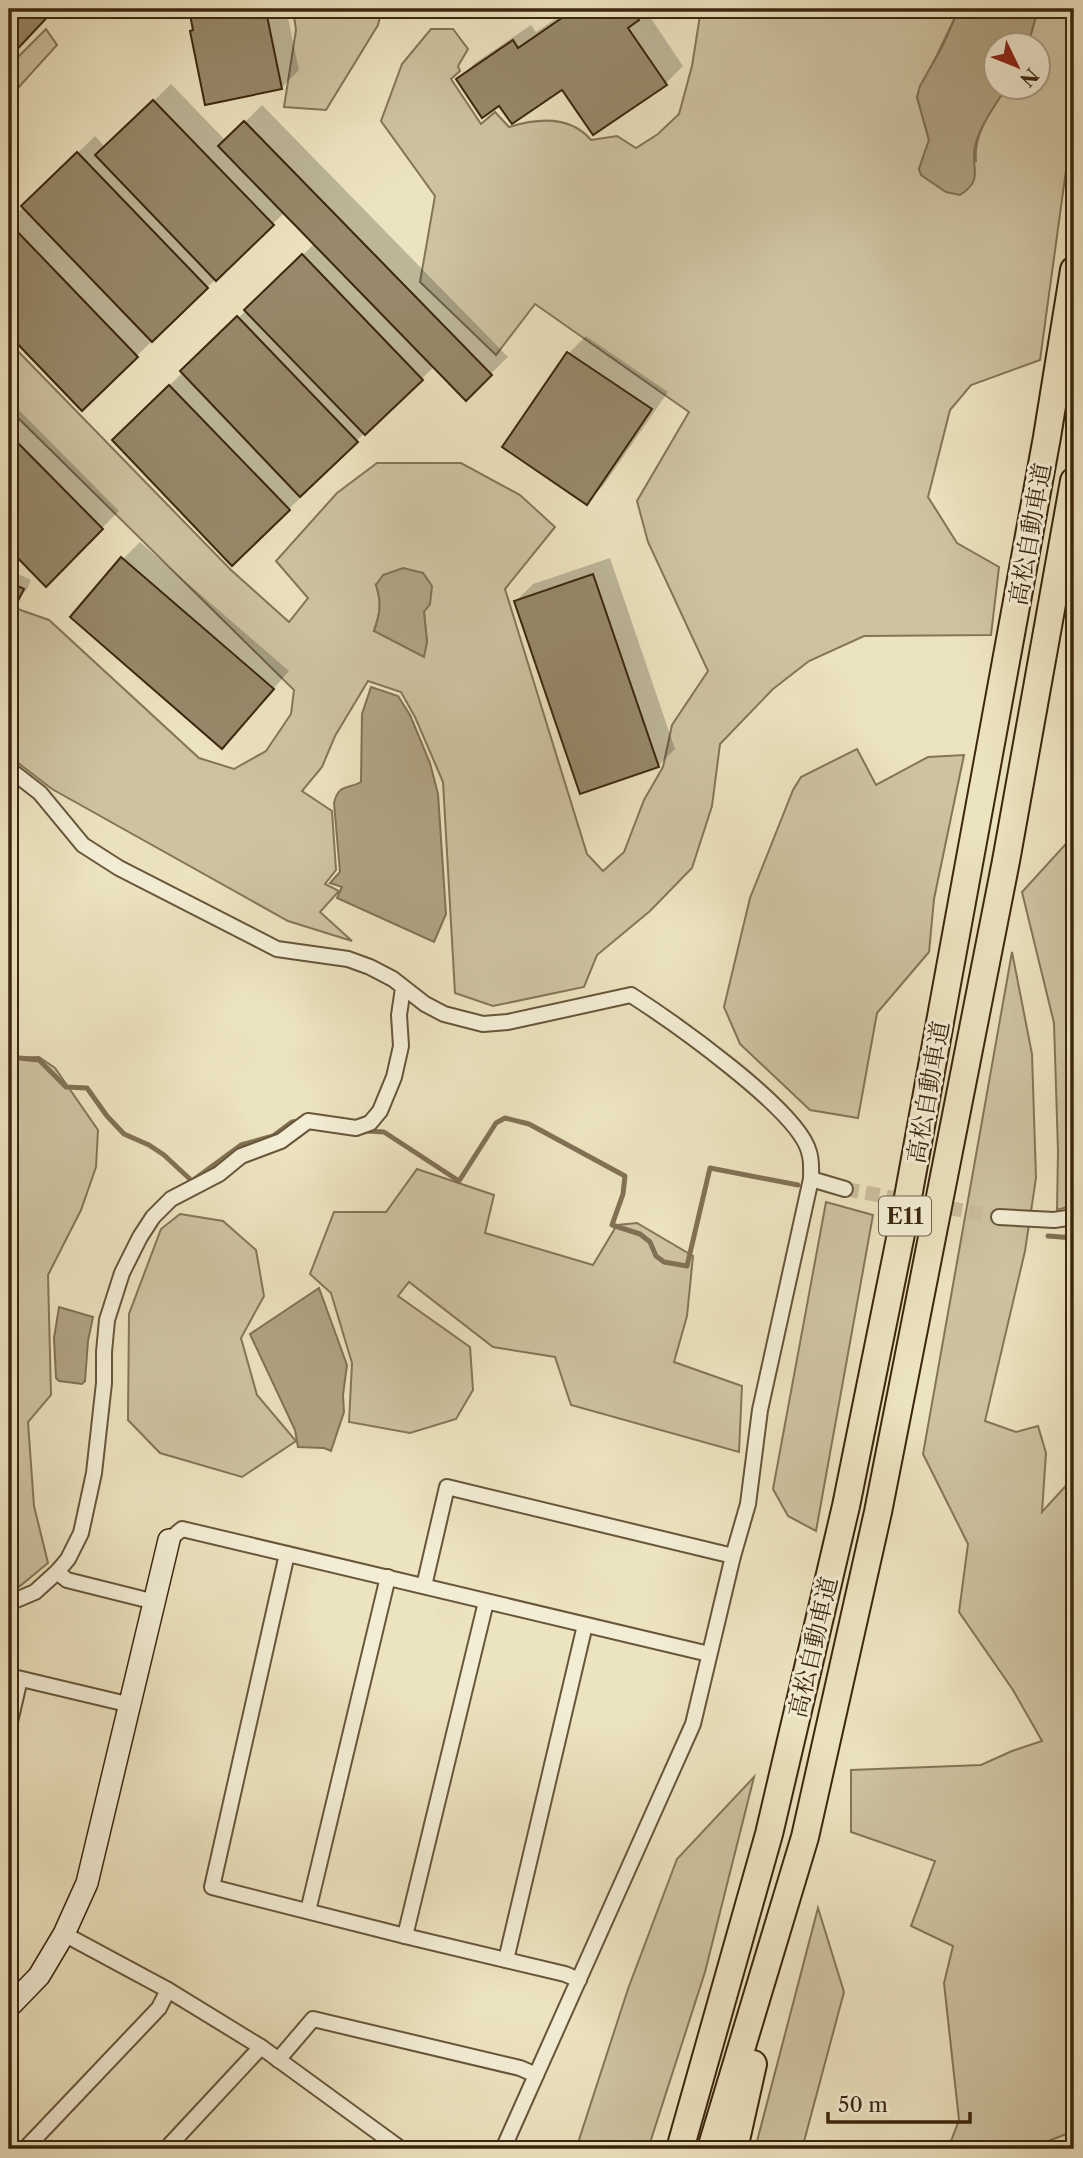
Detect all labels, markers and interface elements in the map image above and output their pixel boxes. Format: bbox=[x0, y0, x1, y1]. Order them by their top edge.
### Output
north arrow bbox=[982, 32, 1052, 102]
text: N bbox=[1015, 63, 1043, 91]
street label: 高松自動車道 bbox=[1003, 461, 1057, 607]
street label: 高松自動車道 bbox=[901, 1019, 955, 1165]
road number: E11 bbox=[879, 1196, 931, 1236]
street label: 高松自動車道 bbox=[783, 1574, 843, 1720]
scale bar bbox=[828, 2081, 969, 2125]
text: 50 m bbox=[838, 2092, 888, 2117]

